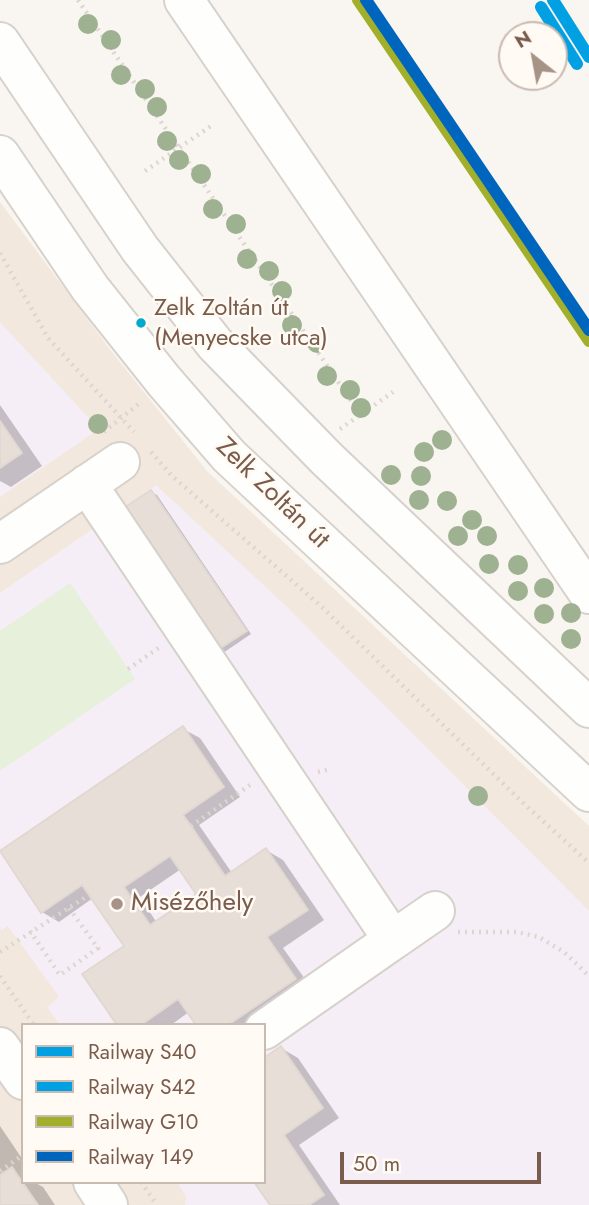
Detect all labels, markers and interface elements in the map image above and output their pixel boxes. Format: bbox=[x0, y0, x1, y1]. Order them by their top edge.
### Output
north arrow bbox=[498, 21, 568, 91]
text: N bbox=[510, 24, 536, 55]
place label: Zelk Zoltán út (Menyecske utca) bbox=[154, 295, 328, 351]
marker: Zelk Zoltán út (Menyecske utca) bbox=[134, 316, 148, 330]
street label: Zelk Zoltán út bbox=[209, 432, 335, 556]
place label: Misézőhely bbox=[131, 888, 253, 920]
marker: Misézőhely bbox=[109, 896, 125, 912]
legend bbox=[21, 1023, 266, 1184]
text: Railway S40 bbox=[88, 1037, 196, 1067]
text: Railway S42 bbox=[88, 1072, 196, 1102]
text: Railway G10 bbox=[88, 1107, 198, 1137]
scale bar bbox=[344, 1138, 545, 1182]
text: Railway 149 bbox=[88, 1142, 194, 1172]
text: 50 m bbox=[353, 1149, 400, 1179]

